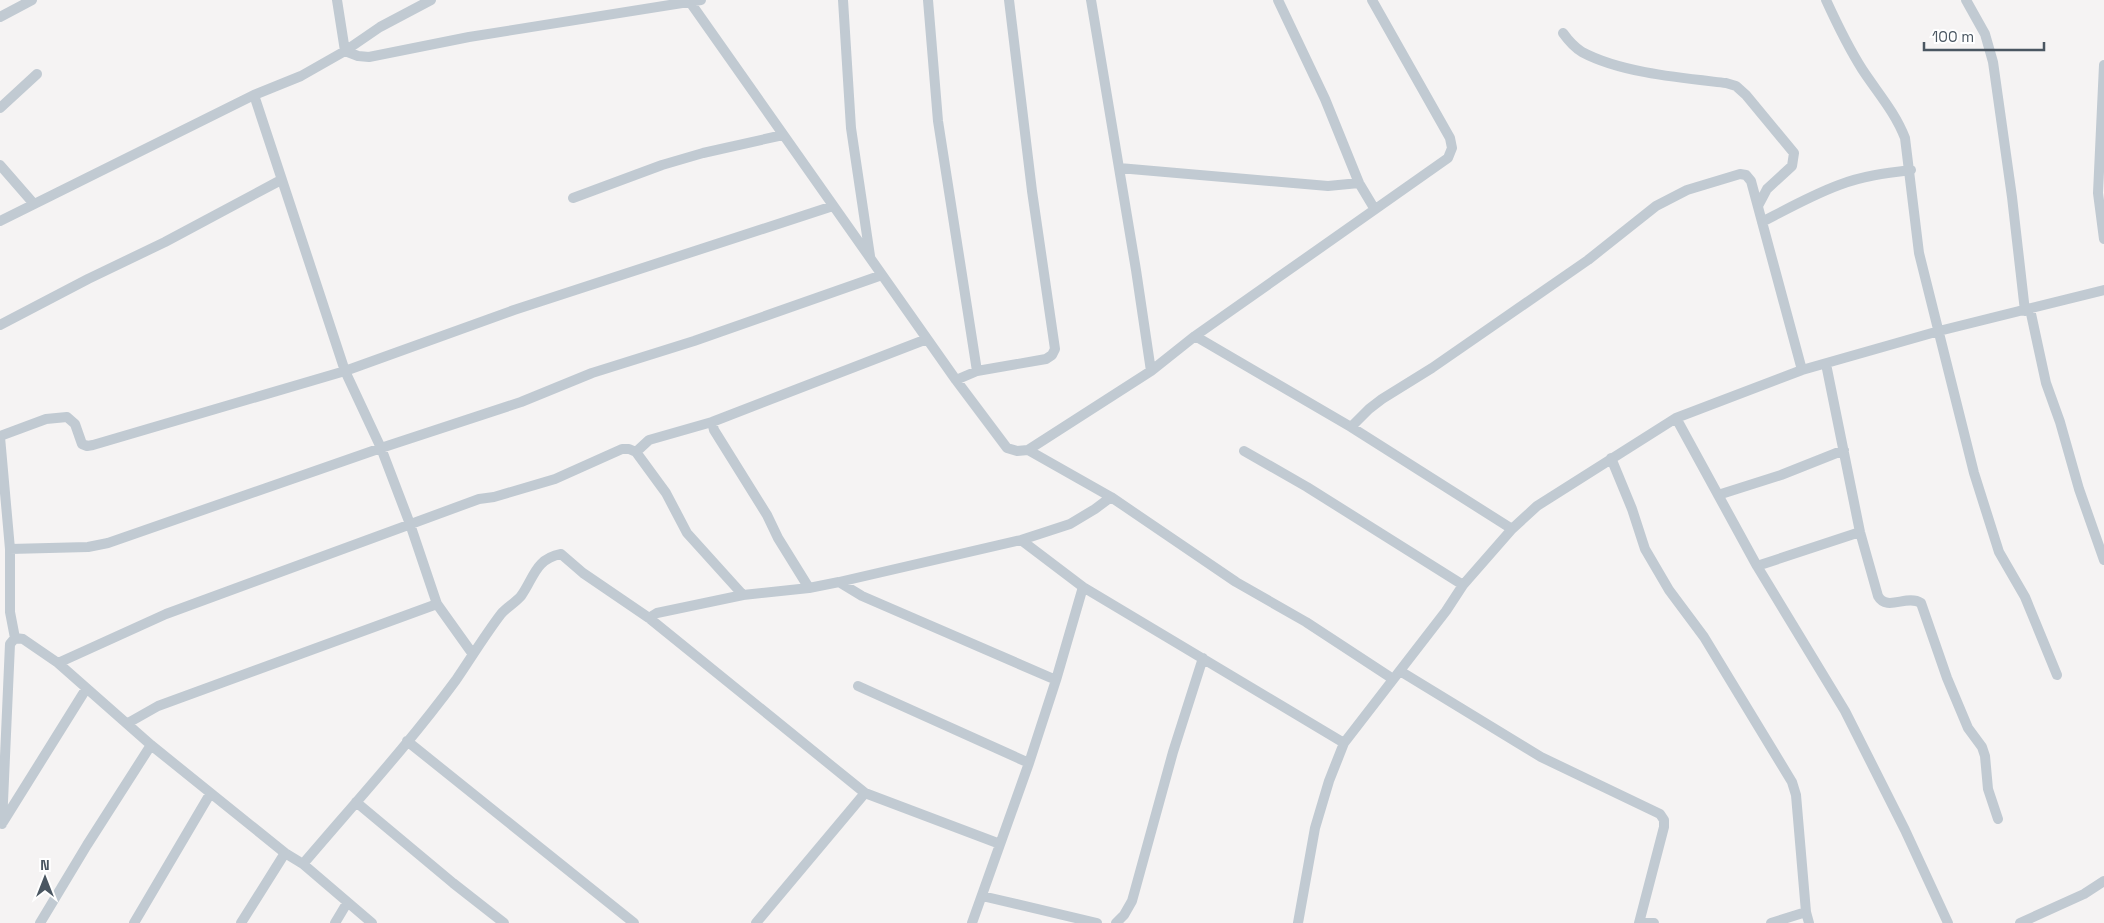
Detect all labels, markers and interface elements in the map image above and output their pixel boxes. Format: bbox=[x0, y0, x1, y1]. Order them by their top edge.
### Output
scale bar bbox=[1924, 20, 2044, 52]
text: 100 m bbox=[1932, 27, 1974, 46]
north arrow bbox=[20, 853, 70, 903]
text: N bbox=[40, 856, 50, 874]

